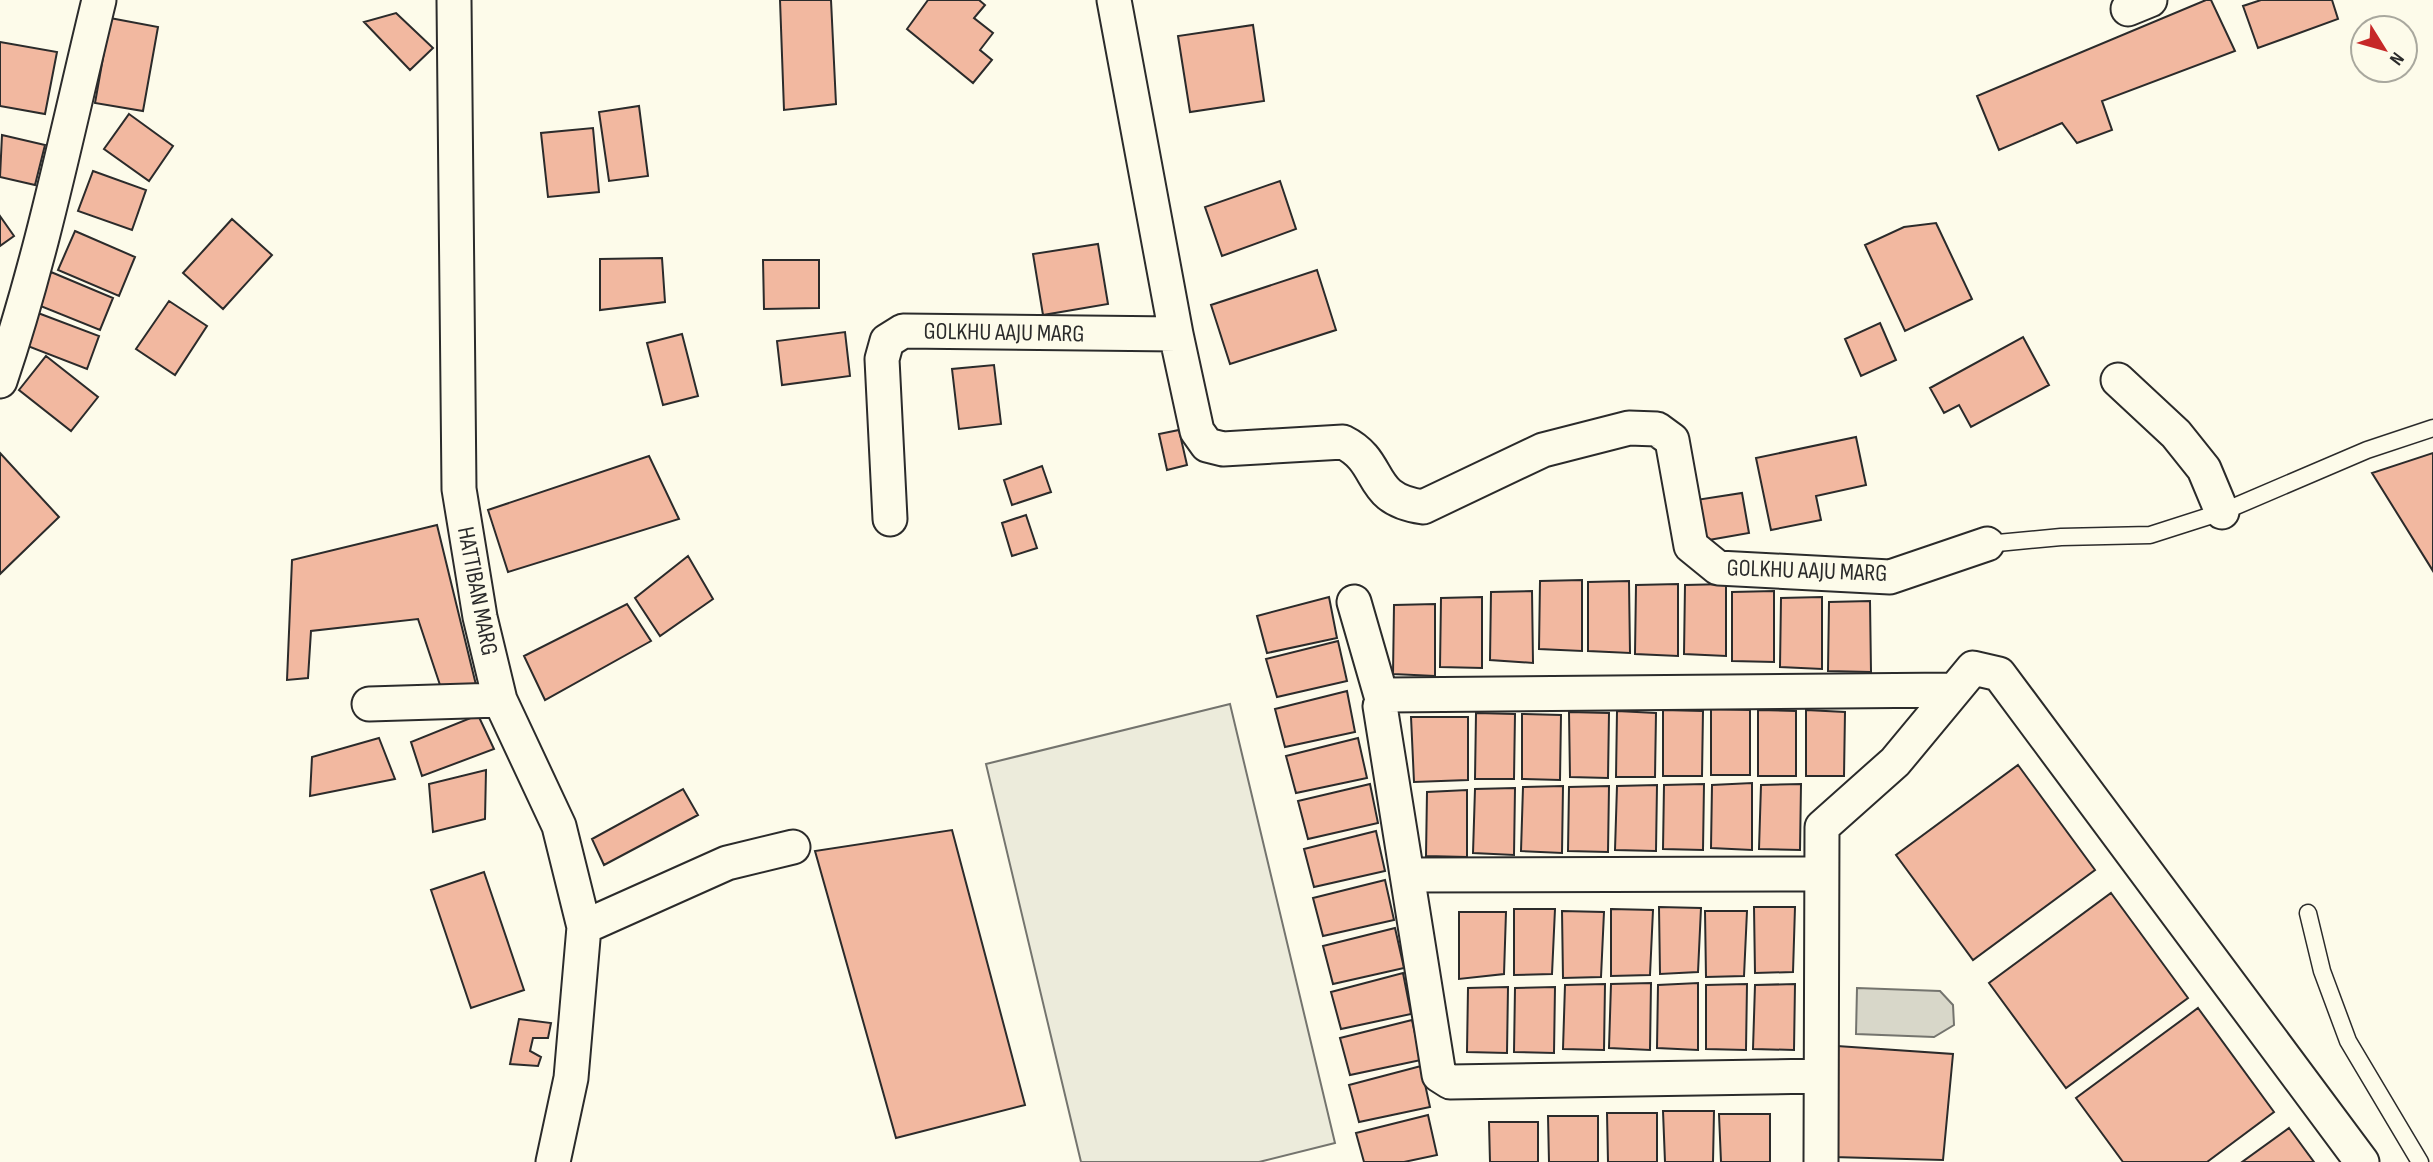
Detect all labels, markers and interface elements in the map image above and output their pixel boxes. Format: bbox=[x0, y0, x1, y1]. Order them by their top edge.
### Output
north arrow bbox=[2349, 14, 2419, 84]
text: N bbox=[2384, 47, 2409, 69]
street label: GOLKHU AAJU MARG bbox=[923, 317, 1085, 348]
street label: HATTIBAN MARG bbox=[451, 524, 504, 658]
street label: GOLKHU AAJU MARG bbox=[1726, 553, 1888, 588]

